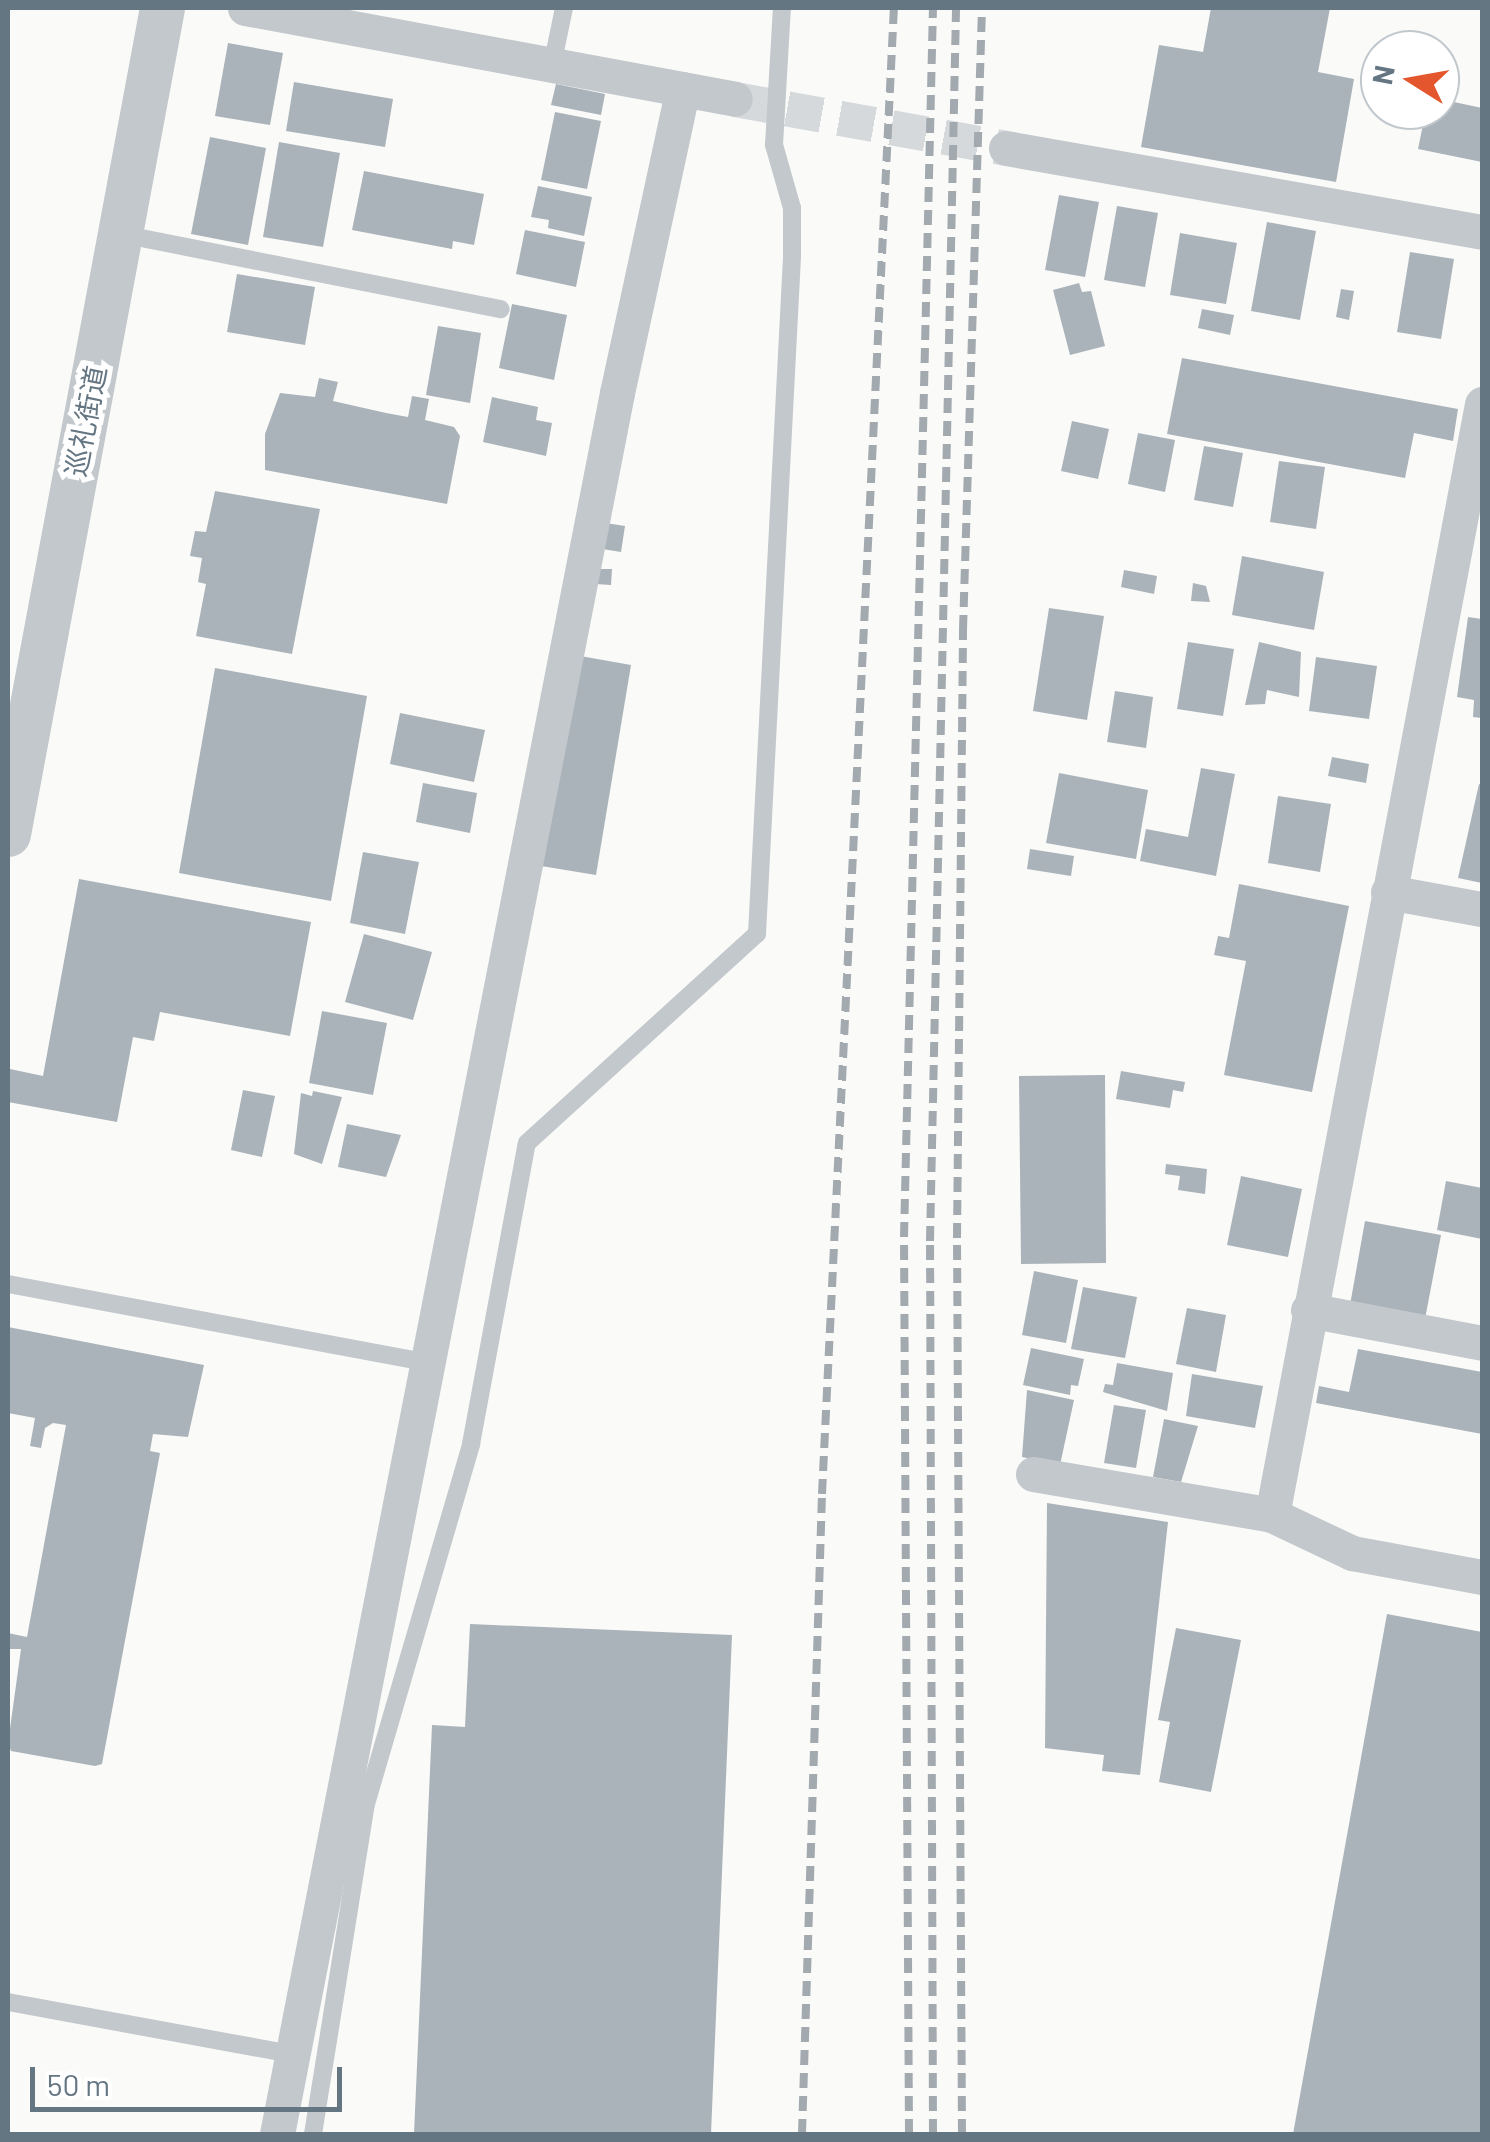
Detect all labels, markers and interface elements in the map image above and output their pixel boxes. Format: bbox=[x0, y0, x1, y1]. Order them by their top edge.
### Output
north arrow bbox=[1360, 30, 1460, 130]
text: N bbox=[1364, 62, 1401, 87]
street label: 巡礼街道 bbox=[58, 363, 112, 479]
scale bar bbox=[35, 2047, 348, 2109]
text: 50 m bbox=[47, 2066, 110, 2102]

